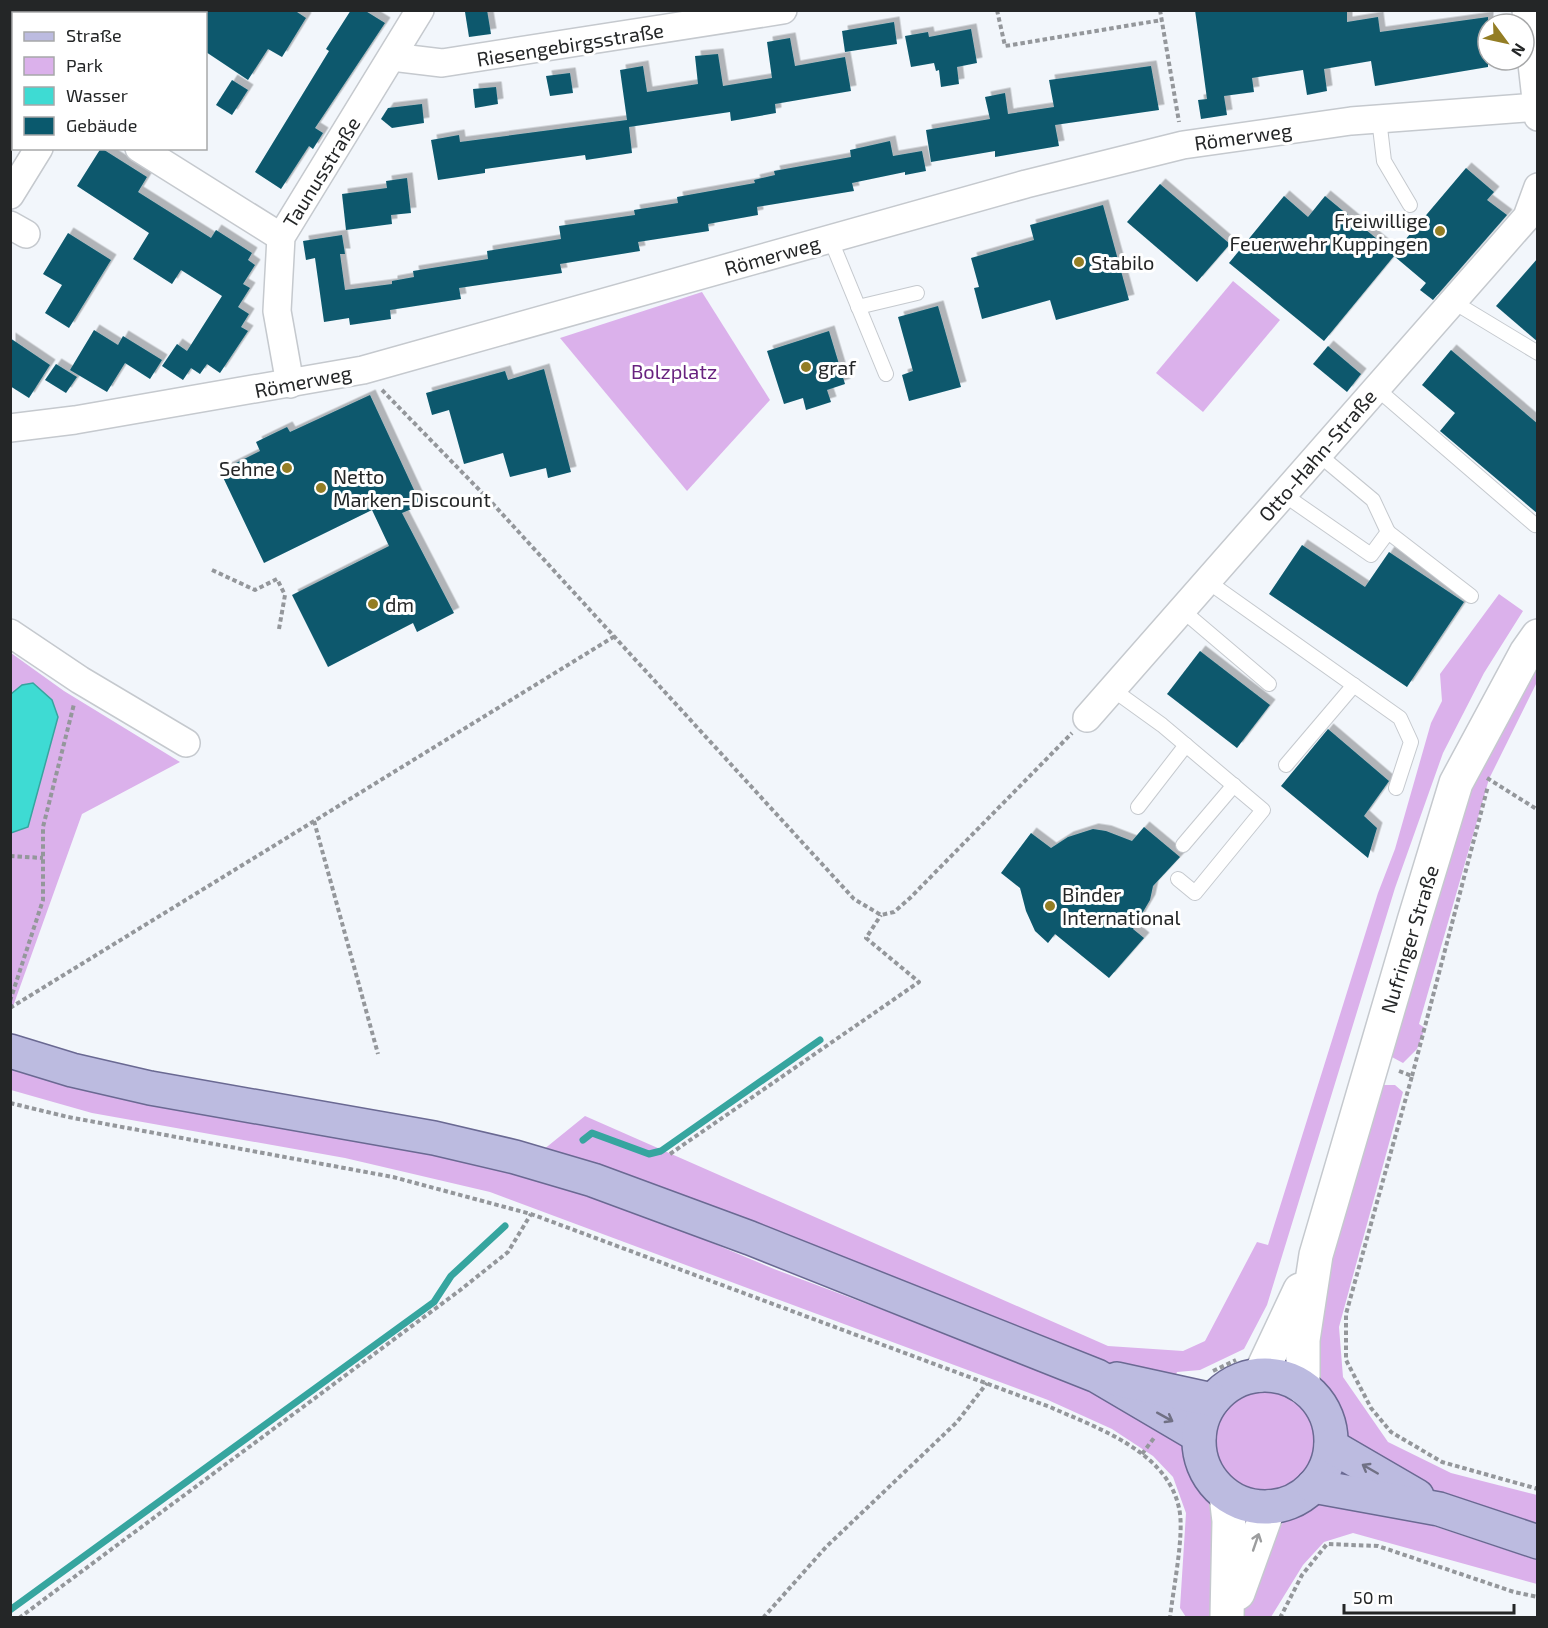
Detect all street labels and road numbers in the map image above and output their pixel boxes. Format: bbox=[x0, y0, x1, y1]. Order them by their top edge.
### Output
street label: Riesengebirgsstraße bbox=[475, 17, 665, 71]
street label: Taunusstraße bbox=[277, 112, 365, 232]
street label: Römerweg bbox=[1193, 117, 1293, 155]
street label: Römerweg bbox=[721, 230, 823, 280]
street label: Römerweg bbox=[252, 360, 354, 402]
street label: Otto-Hahn-Straße bbox=[1253, 384, 1381, 526]
street label: Nufringer Straße bbox=[1375, 862, 1443, 1016]

